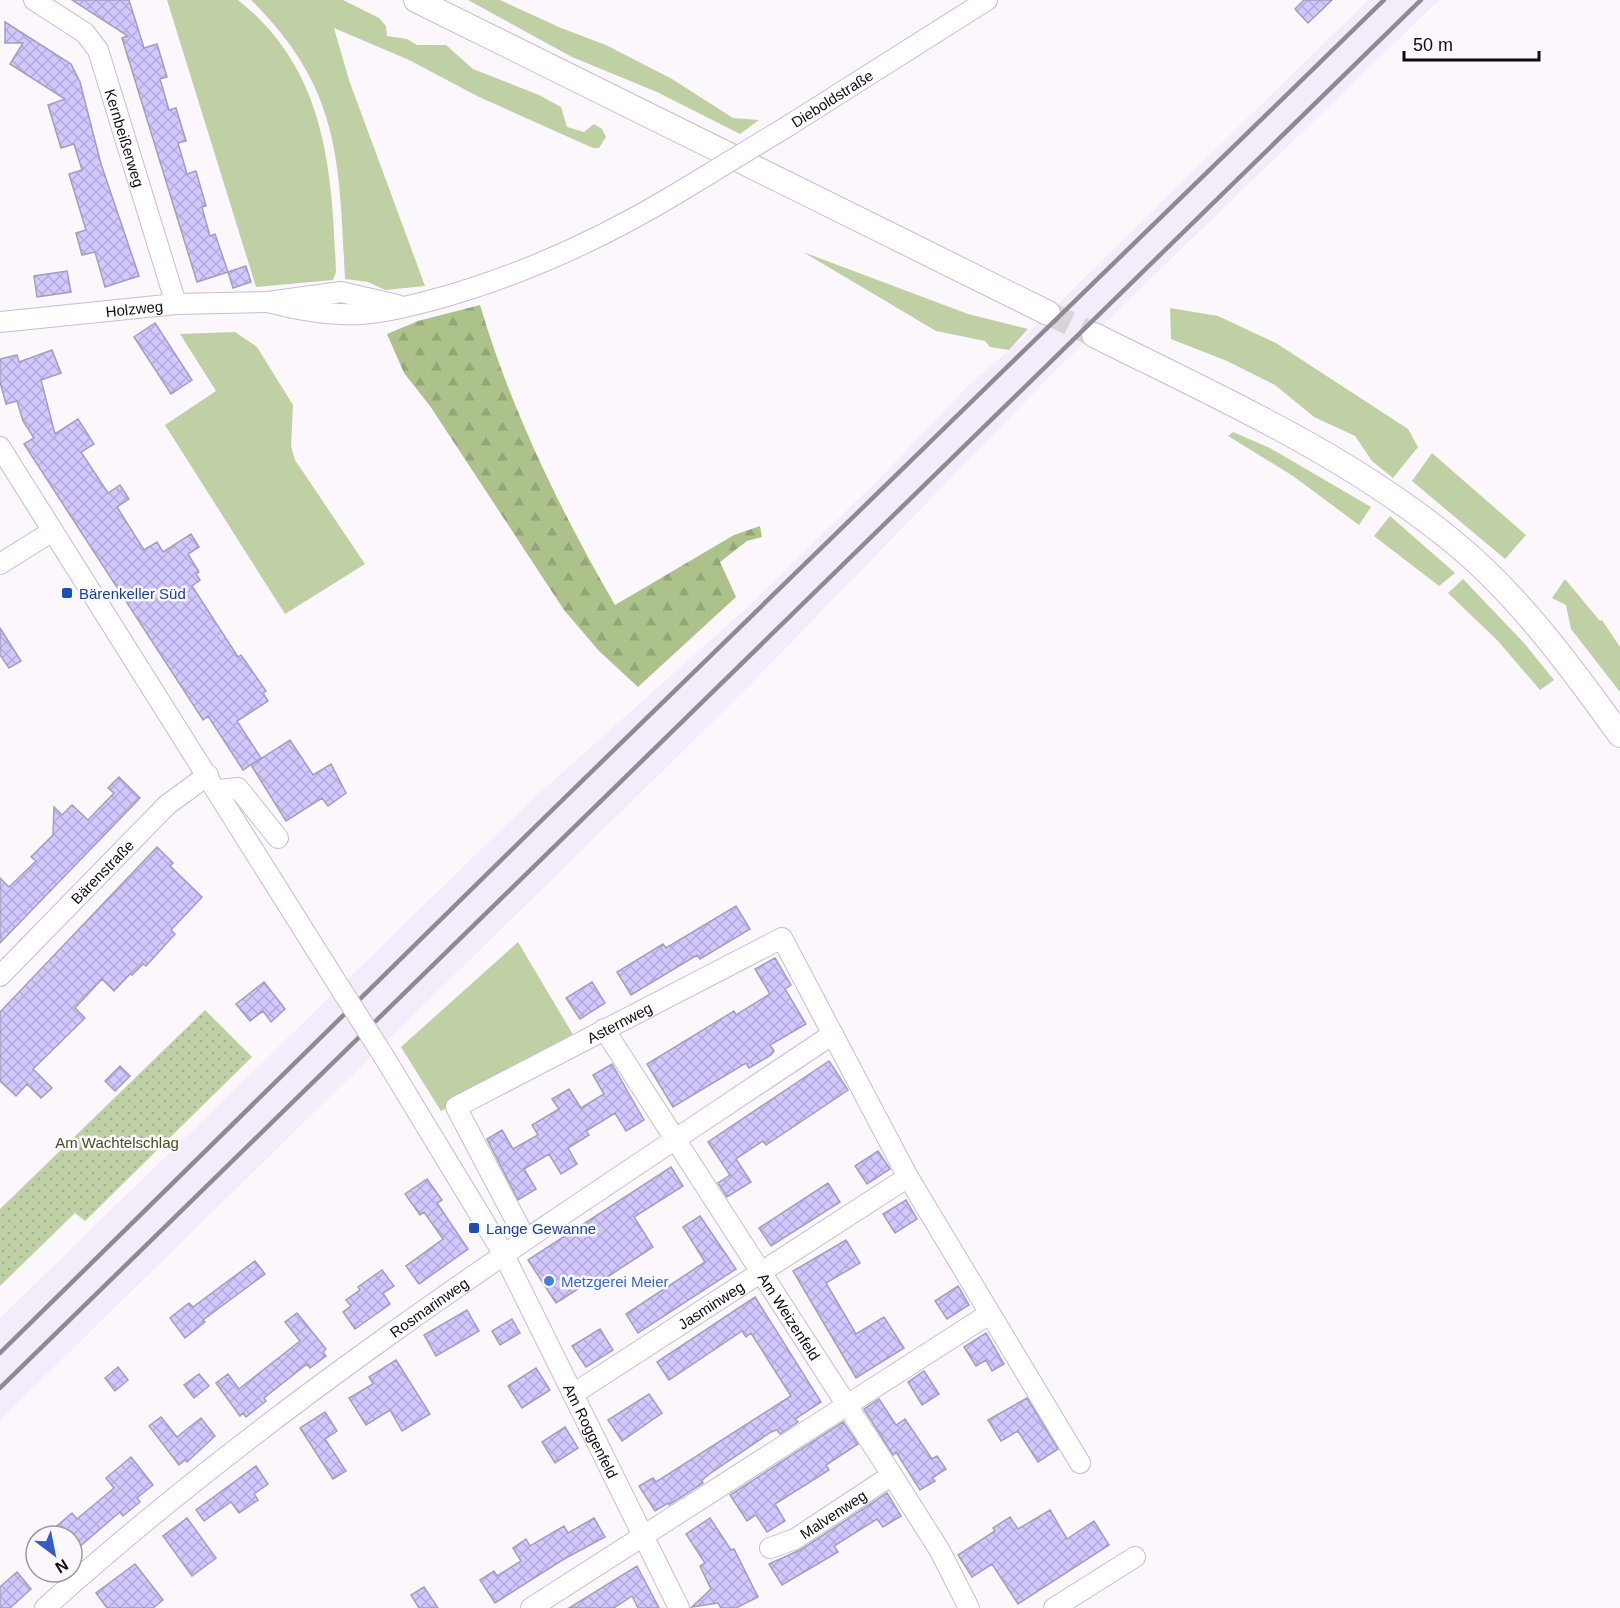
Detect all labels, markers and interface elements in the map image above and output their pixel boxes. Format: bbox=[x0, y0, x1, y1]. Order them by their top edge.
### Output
scale bar bbox=[1404, 24, 1539, 62]
text: 50 m bbox=[1413, 35, 1453, 55]
street label: Dieboldstraße bbox=[788, 66, 876, 130]
street label: Kernbeißerweg bbox=[102, 87, 148, 189]
street label: Holzweg bbox=[105, 297, 164, 320]
place label: Bärenkeller Süd bbox=[79, 585, 186, 602]
marker: Bärenkeller Süd bbox=[60, 586, 74, 600]
street label: Bärenstraße bbox=[67, 836, 137, 907]
street label: Asternweg bbox=[584, 998, 655, 1046]
park label: Am Wachtelschlag bbox=[55, 1134, 179, 1151]
place label: Lange Gewanne bbox=[486, 1220, 596, 1237]
marker: Lange Gewanne bbox=[467, 1221, 481, 1235]
street label: Am Weizenfeld bbox=[755, 1269, 824, 1363]
place label: Metzgerei Meier bbox=[561, 1273, 669, 1290]
street label: Rosmarinweg bbox=[386, 1274, 471, 1340]
marker: Metzgerei Meier bbox=[542, 1274, 556, 1288]
street label: Jasminweg bbox=[675, 1277, 747, 1332]
street label: Am Roggenfeld bbox=[561, 1381, 622, 1481]
street label: Malvenweg bbox=[797, 1486, 869, 1542]
north arrow bbox=[24, 1524, 84, 1584]
text: N bbox=[52, 1556, 71, 1577]

